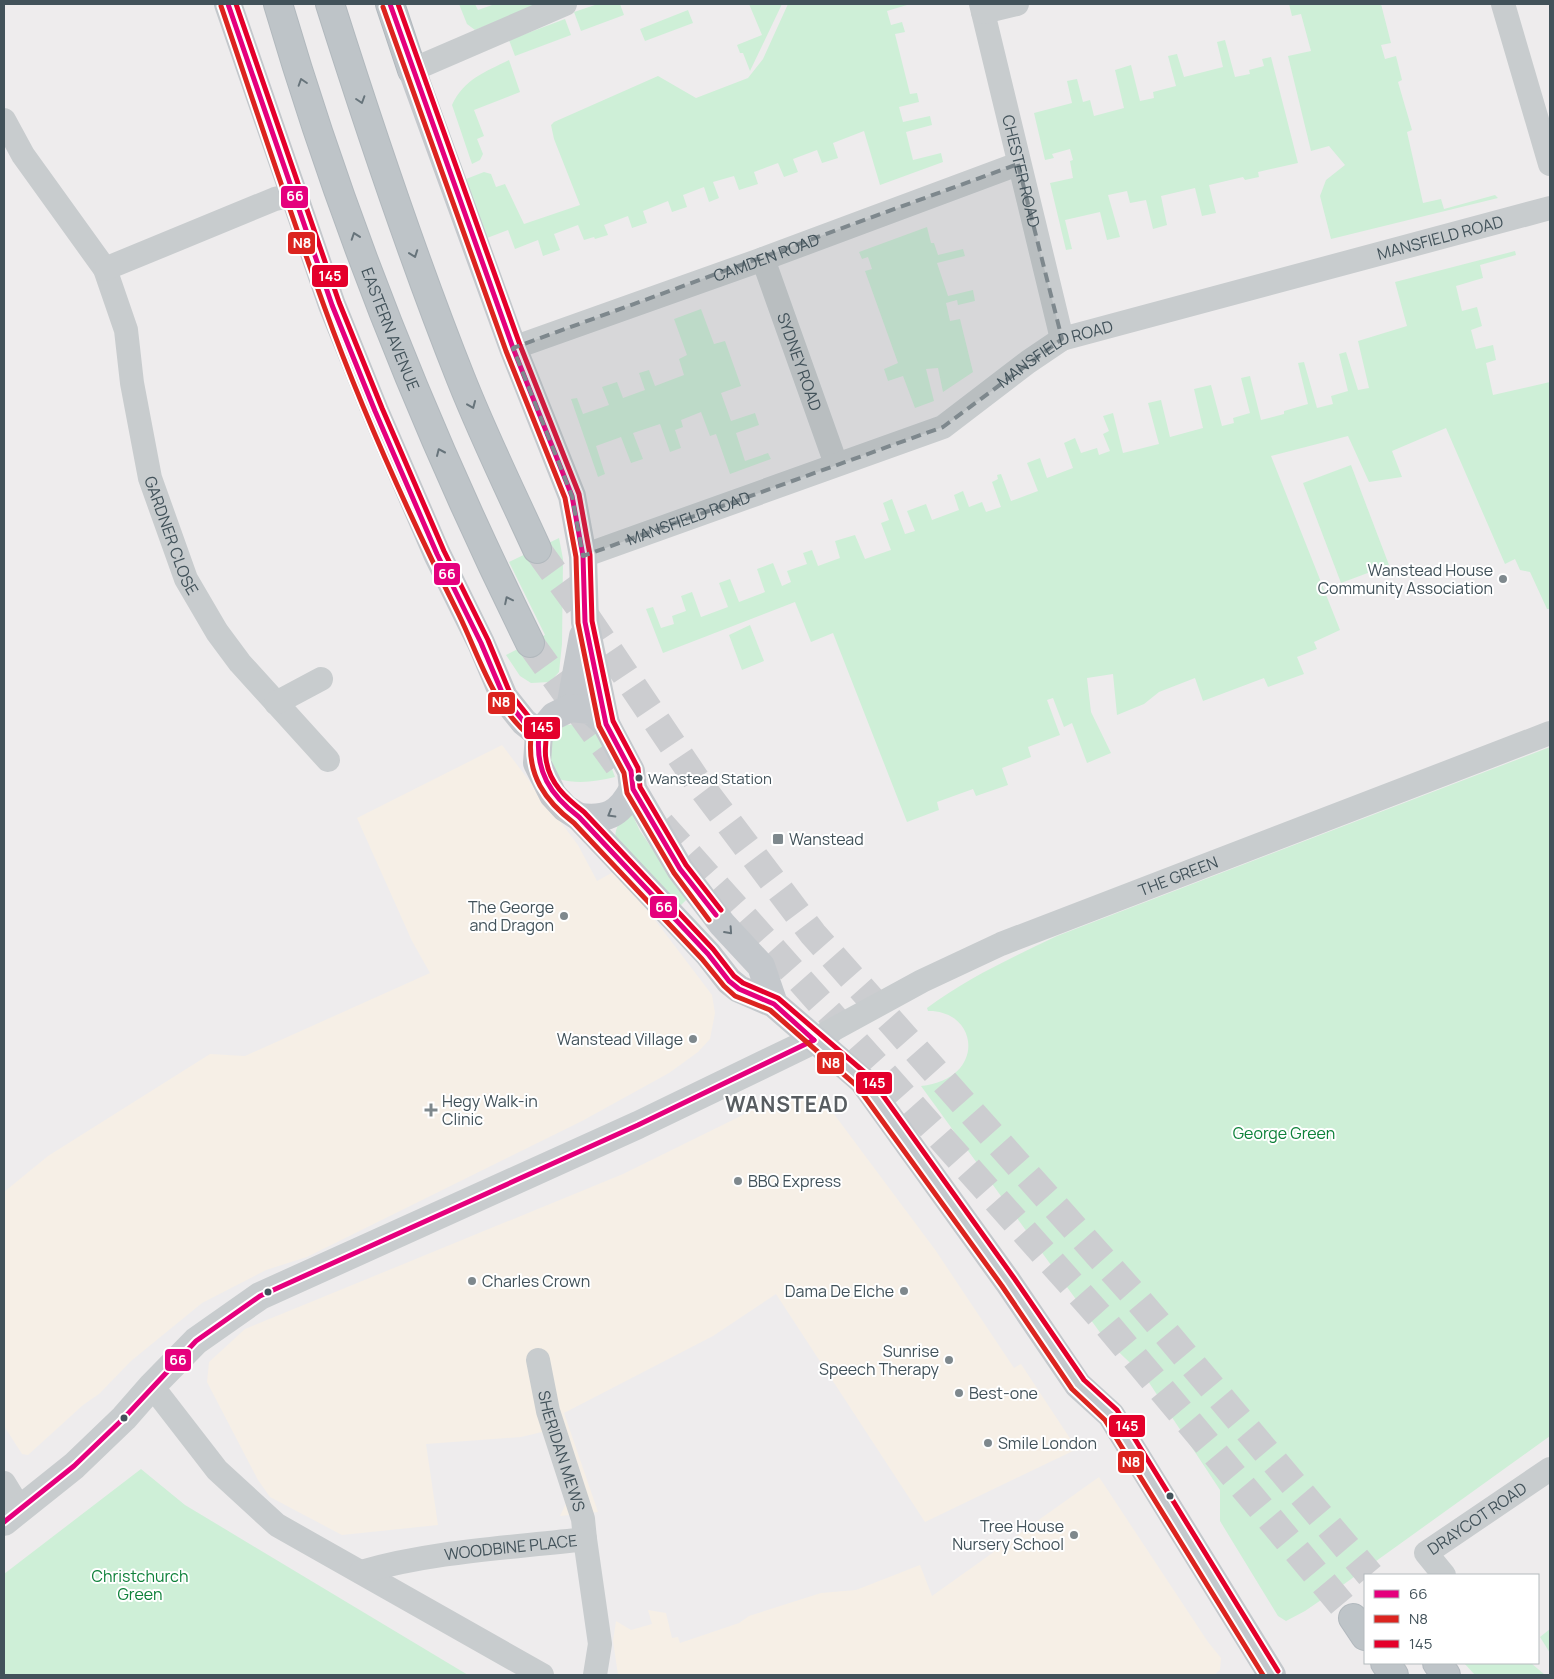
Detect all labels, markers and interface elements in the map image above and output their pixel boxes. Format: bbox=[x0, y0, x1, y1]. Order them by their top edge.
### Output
one-way arrow bbox=[298, 79, 308, 87]
one-way arrow bbox=[355, 96, 365, 104]
street label: CHESTER ROAD bbox=[997, 113, 1046, 230]
line badge: 66 bbox=[280, 185, 309, 209]
text: 66 bbox=[286, 186, 304, 205]
street label: MANSFIELD ROAD bbox=[1375, 210, 1506, 265]
street label: CAMDEN ROAD bbox=[710, 228, 822, 287]
line badge: N8 bbox=[287, 231, 316, 255]
one-way arrow bbox=[351, 232, 361, 241]
text: N8 bbox=[293, 233, 311, 252]
one-way arrow bbox=[408, 249, 418, 258]
line badge: 145 bbox=[311, 264, 349, 288]
street label: EASTERN AVENUE bbox=[356, 264, 425, 394]
text: 145 bbox=[319, 266, 341, 285]
street label: SYDNEY ROAD bbox=[772, 310, 827, 414]
street label: MANSFIELD ROAD bbox=[992, 315, 1116, 393]
one-way arrow bbox=[466, 400, 477, 409]
one-way arrow bbox=[435, 448, 446, 457]
street label: GARDNER CLOSE bbox=[139, 473, 204, 599]
street label: MANSFIELD ROAD bbox=[624, 486, 753, 550]
place label: Wanstead House Community Association bbox=[1318, 559, 1493, 599]
line badge: 66 bbox=[433, 562, 461, 586]
text: 66 bbox=[438, 564, 456, 583]
marker: Wanstead House Community Association bbox=[1497, 573, 1509, 585]
one-way arrow bbox=[504, 596, 514, 605]
line badge: N8 bbox=[487, 691, 516, 715]
text: N8 bbox=[492, 692, 510, 711]
line badge: 145 bbox=[523, 716, 561, 740]
text: 145 bbox=[531, 717, 553, 736]
place label: Wanstead Station bbox=[648, 768, 772, 789]
marker: Wanstead Station bbox=[634, 773, 644, 783]
one-way arrow bbox=[608, 807, 617, 817]
place label: Wanstead bbox=[789, 828, 864, 850]
marker: Wanstead bbox=[771, 832, 785, 846]
street label: THE GREEN bbox=[1135, 851, 1221, 901]
line badge: 66 bbox=[649, 895, 678, 919]
place label: The George and Dragon bbox=[468, 896, 554, 936]
text: 66 bbox=[655, 897, 673, 916]
marker: The George and Dragon bbox=[558, 910, 570, 922]
one-way arrow bbox=[723, 926, 732, 935]
place label: Wanstead Village bbox=[557, 1028, 683, 1050]
marker: Wanstead Village bbox=[687, 1033, 699, 1045]
line badge: N8 bbox=[816, 1051, 845, 1075]
text: N8 bbox=[822, 1053, 840, 1072]
line badge: 145 bbox=[855, 1071, 893, 1095]
text: 145 bbox=[863, 1073, 885, 1092]
place label: Hegy Walk-in Clinic bbox=[442, 1090, 538, 1130]
district label: WANSTEAD bbox=[725, 1090, 849, 1118]
marker: Hegy Walk-in Clinic bbox=[424, 1103, 438, 1117]
park label: George Green bbox=[1233, 1122, 1335, 1144]
place label: BBQ Express bbox=[748, 1170, 841, 1192]
marker: BBQ Express bbox=[732, 1175, 744, 1187]
place label: Charles Crown bbox=[482, 1270, 590, 1292]
marker: Charles Crown bbox=[466, 1275, 478, 1287]
place label: Dama De Elche bbox=[785, 1280, 894, 1302]
marker: Dama De Elche bbox=[898, 1285, 910, 1297]
unlabelled marker bbox=[263, 1287, 273, 1297]
place label: Sunrise Speech Therapy bbox=[819, 1340, 940, 1380]
line badge: 66 bbox=[164, 1348, 192, 1372]
text: 66 bbox=[169, 1350, 187, 1369]
marker: Sunrise Speech Therapy bbox=[943, 1354, 955, 1366]
place label: Best-one bbox=[969, 1382, 1038, 1404]
marker: Best-one bbox=[953, 1387, 965, 1399]
street label: SHERIDAN MEWS bbox=[533, 1388, 591, 1514]
unlabelled marker bbox=[119, 1413, 129, 1423]
line badge: 145 bbox=[1108, 1414, 1146, 1438]
text: 145 bbox=[1116, 1416, 1138, 1435]
place label: Smile London bbox=[998, 1432, 1097, 1454]
marker: Smile London bbox=[982, 1437, 994, 1449]
line badge: N8 bbox=[1117, 1450, 1145, 1474]
text: N8 bbox=[1122, 1452, 1140, 1471]
street label: DRAYCOT ROAD bbox=[1423, 1477, 1531, 1560]
unlabelled marker bbox=[1165, 1491, 1175, 1501]
place label: Tree House Nursery School bbox=[952, 1515, 1064, 1555]
street label: WOODBINE PLACE bbox=[443, 1529, 578, 1566]
marker: Tree House Nursery School bbox=[1068, 1529, 1080, 1541]
park label: Christchurch Green bbox=[92, 1565, 188, 1605]
legend bbox=[1364, 1574, 1539, 1664]
text: 66 bbox=[1409, 1583, 1428, 1604]
text: N8 bbox=[1409, 1608, 1428, 1629]
text: 145 bbox=[1409, 1633, 1432, 1654]

